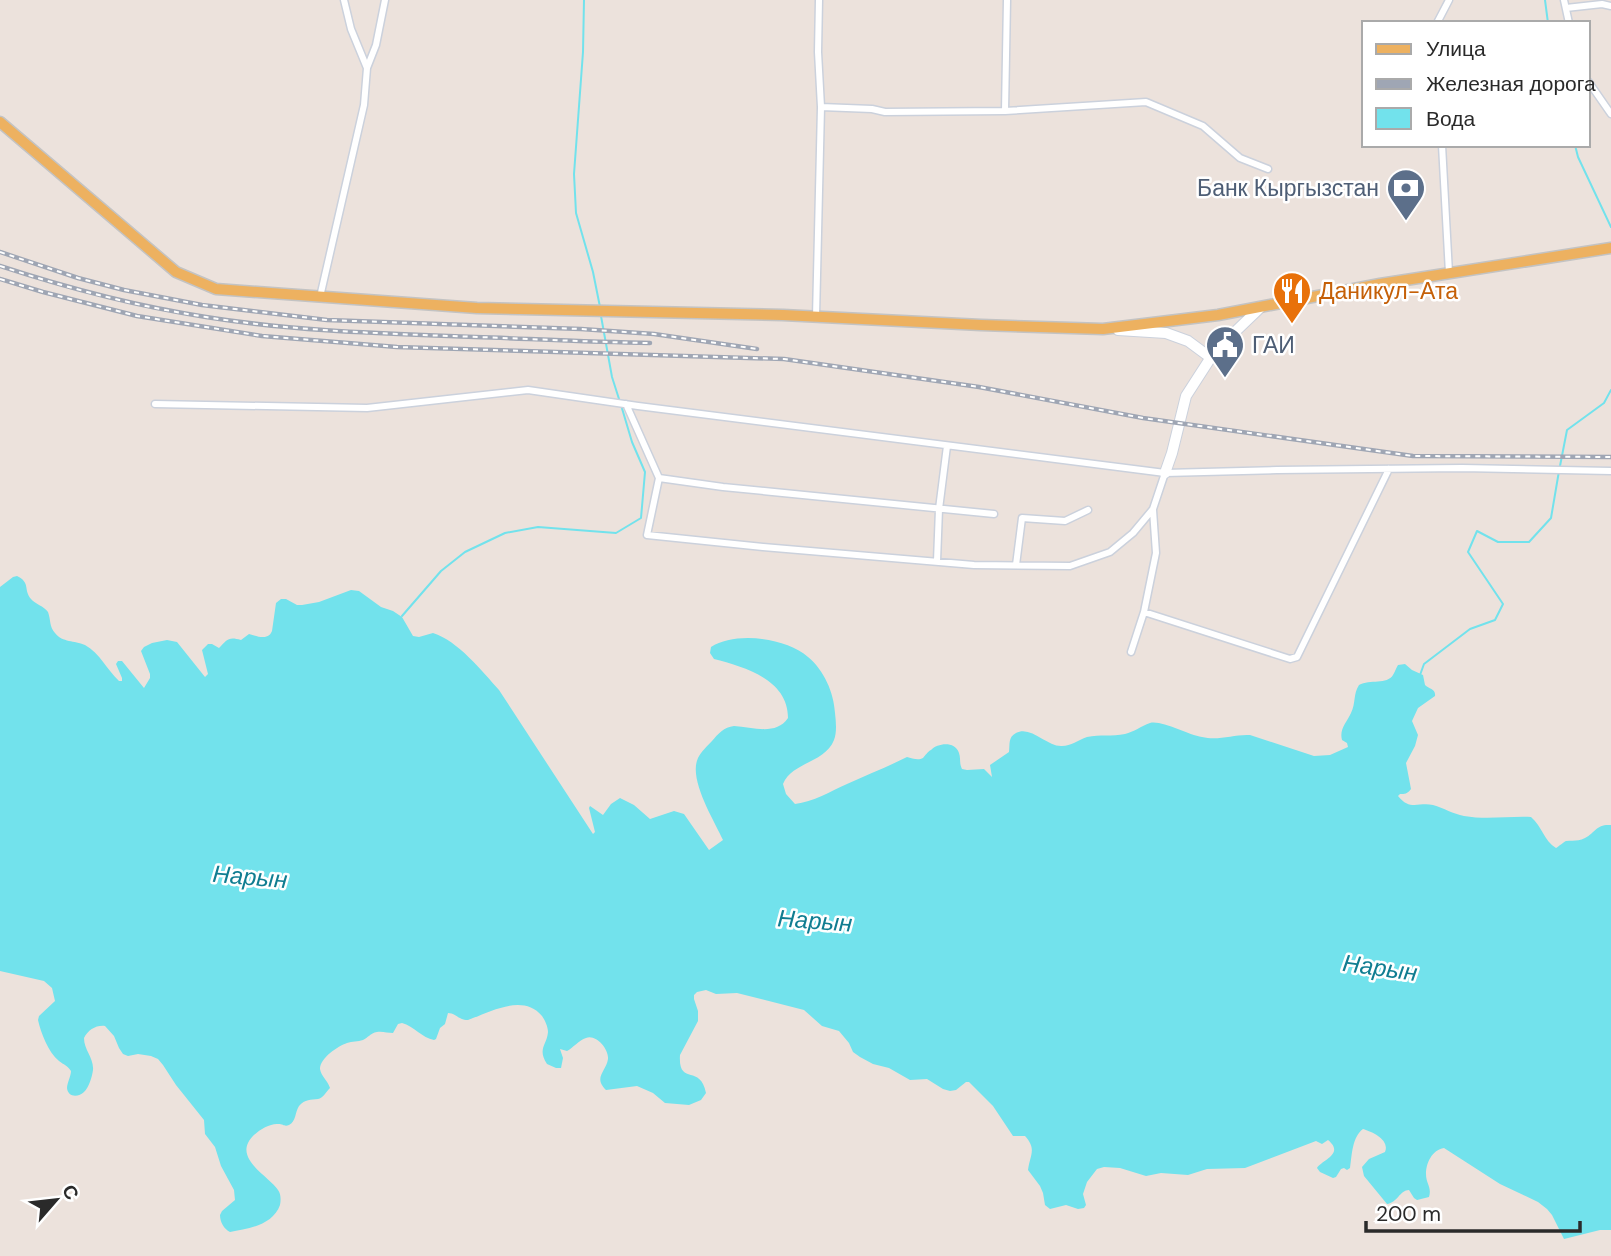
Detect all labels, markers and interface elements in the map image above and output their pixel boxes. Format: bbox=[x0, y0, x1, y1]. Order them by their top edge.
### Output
legend bbox=[1362, 21, 1590, 147]
text: Улица bbox=[1426, 35, 1486, 63]
text: Железная дорога bbox=[1426, 70, 1596, 98]
text: Вода bbox=[1426, 105, 1475, 133]
bank icon: Банк Кыргызстан bbox=[1385, 167, 1427, 222]
place label: Банк Кыргызстан bbox=[1197, 173, 1379, 203]
restaurant icon: Даникул-Ата bbox=[1271, 270, 1313, 325]
place label: Даникул-Ата bbox=[1319, 276, 1458, 306]
public building icon: ГАИ bbox=[1204, 324, 1246, 379]
place label: ГАИ bbox=[1252, 330, 1295, 360]
water label: Нарын bbox=[211, 858, 289, 895]
water label: Нарын bbox=[777, 902, 853, 939]
water label: Нарын bbox=[1341, 947, 1419, 988]
north arrow bbox=[21, 1165, 91, 1235]
text: С bbox=[56, 1180, 85, 1204]
scale bar bbox=[1366, 1190, 1580, 1234]
text: 200 m bbox=[1376, 1200, 1441, 1228]

